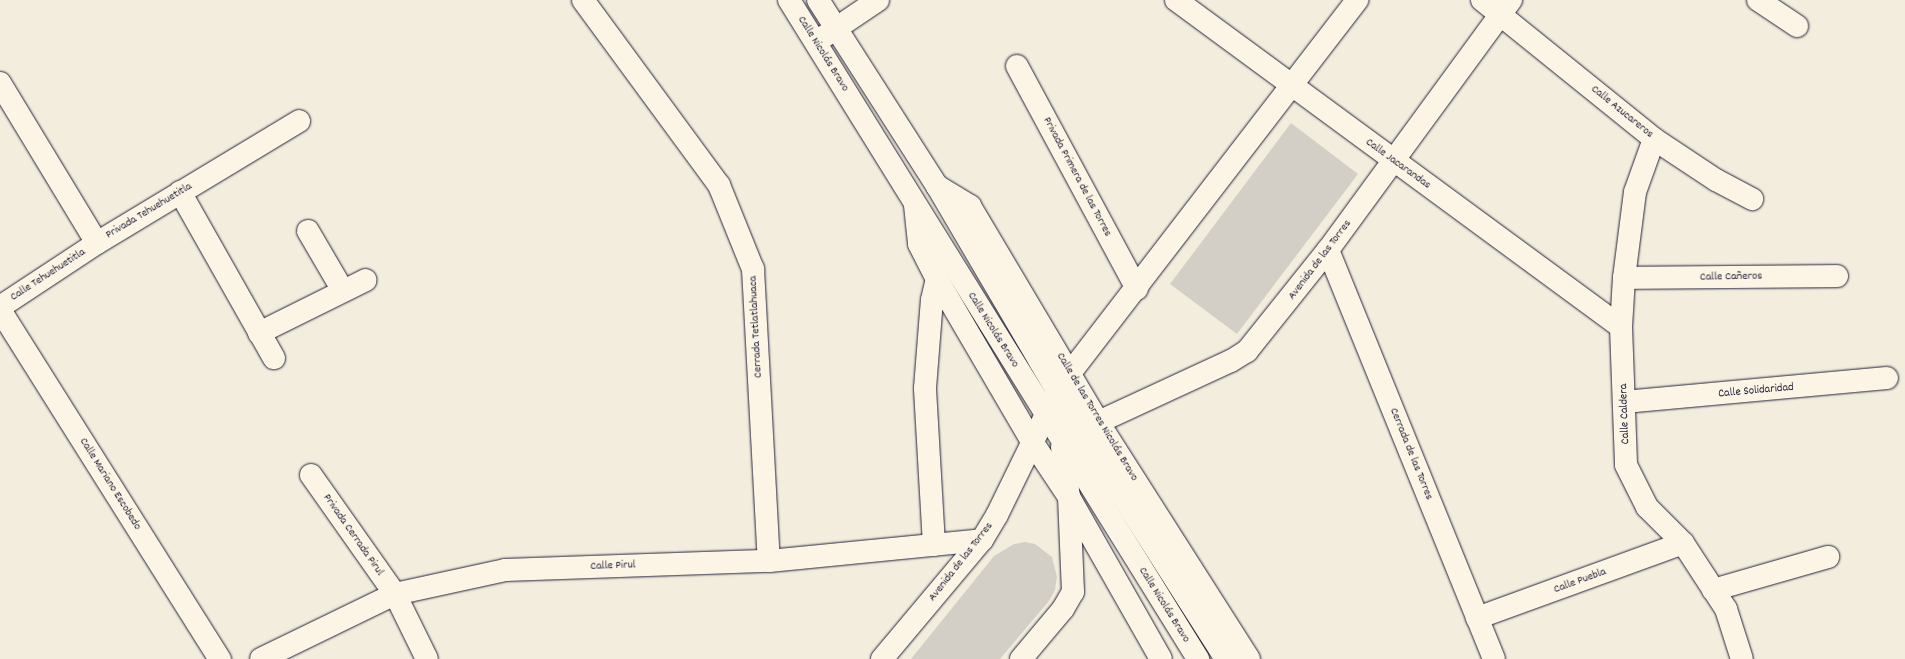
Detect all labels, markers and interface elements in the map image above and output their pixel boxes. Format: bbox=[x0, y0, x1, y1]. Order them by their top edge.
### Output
street label: Calle Nicolás Bravo bbox=[794, 14, 852, 94]
street label: Calle Azucareros bbox=[1588, 82, 1656, 142]
street label: Privada Primera de las Torres bbox=[1039, 115, 1115, 239]
street label: Calle Jacarandas bbox=[1362, 135, 1434, 193]
street label: Privada Tehuehuetitla bbox=[103, 180, 195, 242]
street label: Avenida de las Torres bbox=[1285, 217, 1355, 303]
street label: Calle Tehuehuetitla bbox=[8, 245, 88, 305]
street label: Calle Cañeros bbox=[1700, 269, 1762, 285]
street label: Cerrada Tetlatlahuaca bbox=[746, 275, 766, 379]
street label: Calle Nicolás Bravo bbox=[964, 290, 1022, 370]
street label: Calle de las Torres Nicolás Bravo bbox=[1053, 350, 1141, 484]
street label: Calle Solidaridad bbox=[1718, 381, 1794, 401]
street label: Calle Caldera bbox=[1617, 383, 1633, 445]
street label: Cerrada de las Torres bbox=[1386, 406, 1436, 502]
street label: Calle Mariano Escobedo bbox=[76, 435, 144, 533]
street label: Privada Cerrada Pirul bbox=[319, 491, 387, 579]
street label: Avenida de las Torres bbox=[926, 519, 996, 605]
street label: Calle Pirul bbox=[590, 558, 636, 574]
street label: Calle Nicolás Bravo bbox=[1135, 565, 1193, 645]
street label: Calle Puebla bbox=[1552, 565, 1608, 597]

